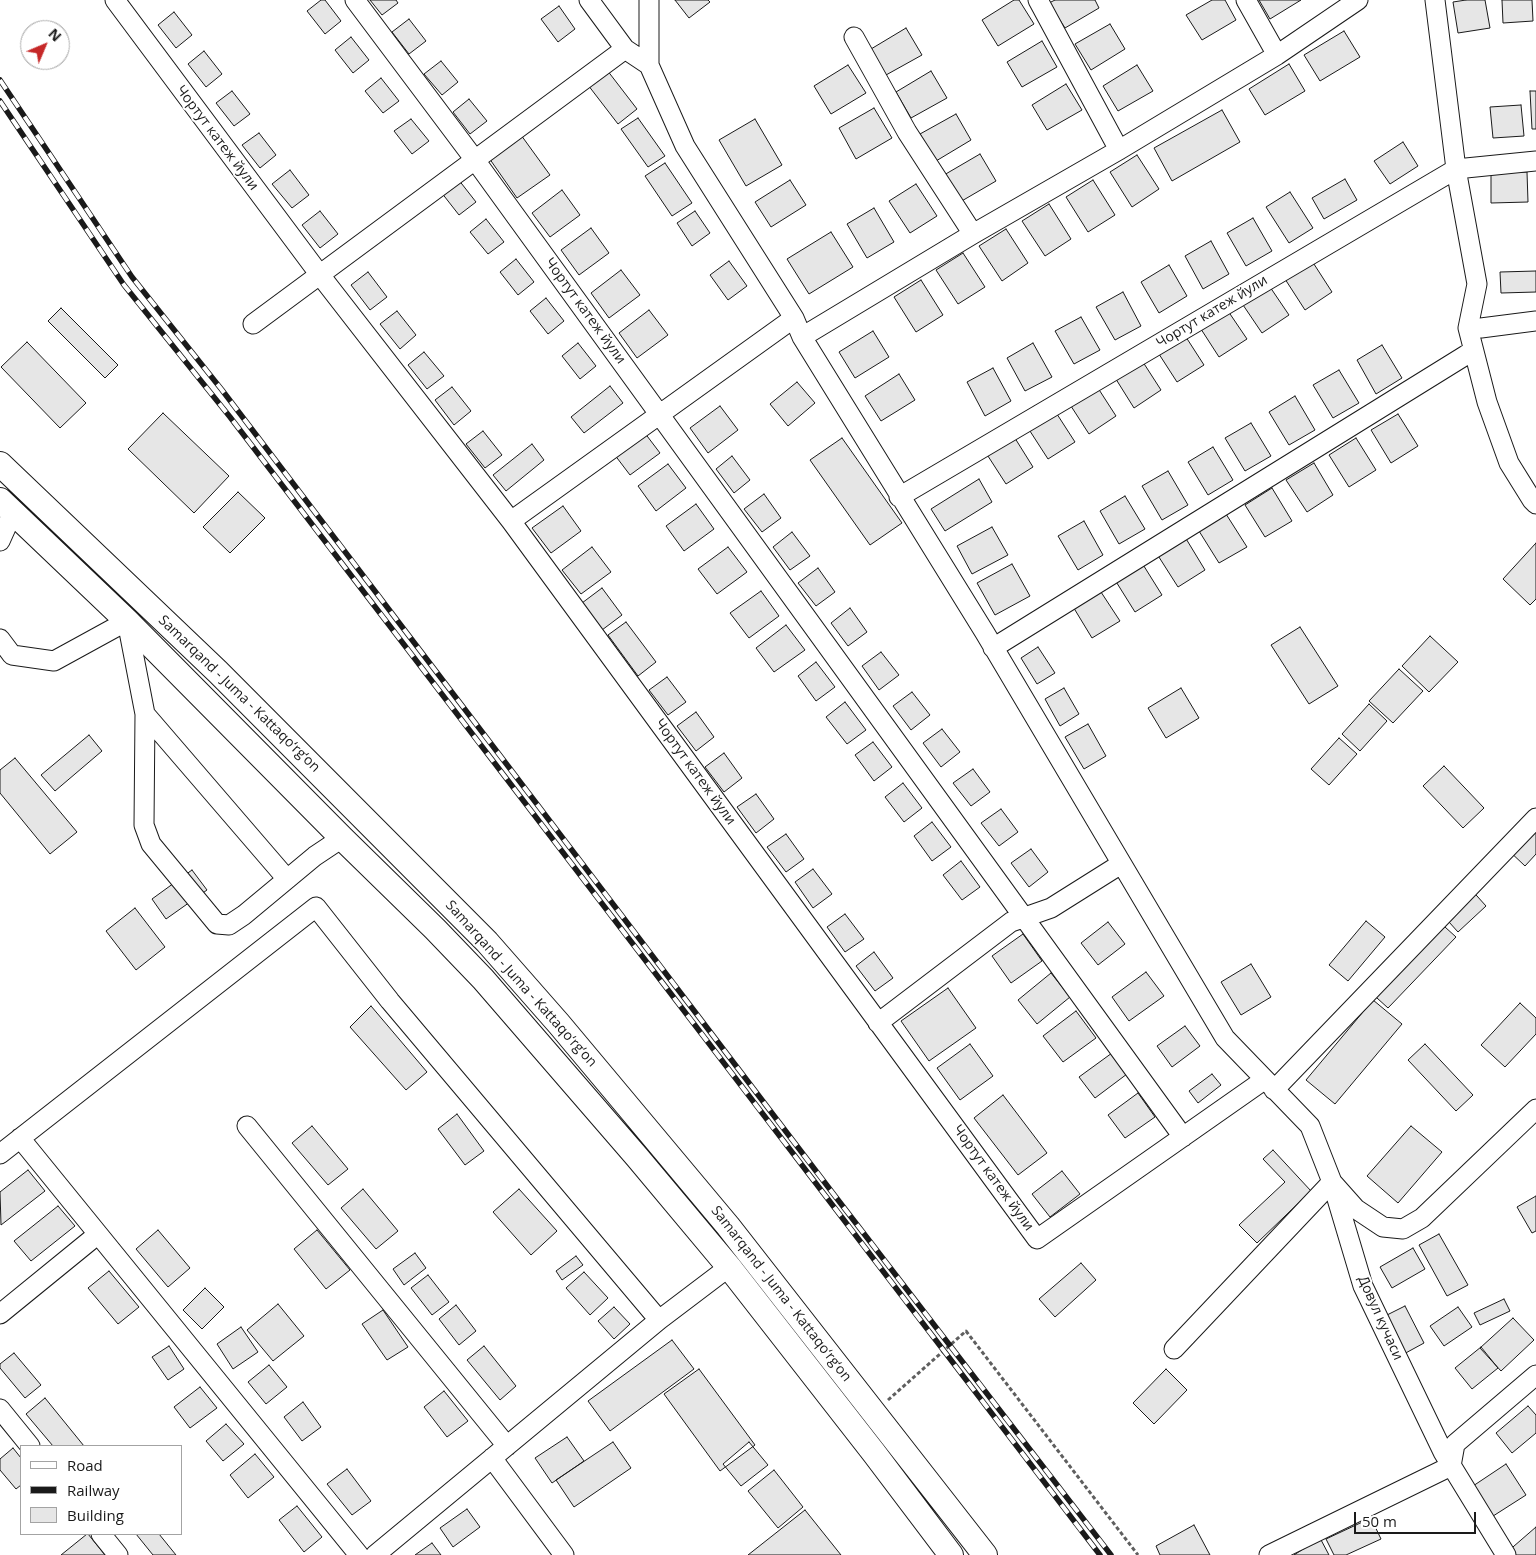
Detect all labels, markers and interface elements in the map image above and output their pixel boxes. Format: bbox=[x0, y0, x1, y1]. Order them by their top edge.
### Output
north arrow bbox=[20, 20, 70, 70]
text: N bbox=[45, 24, 66, 45]
street label: Чортут катеж йули bbox=[172, 82, 262, 194]
street label: Чортут катеж йули bbox=[541, 255, 629, 367]
street label: Чортут катеж йули bbox=[1153, 272, 1271, 352]
street label: Samarqand - Juma - Kattaqo‘rg‘on bbox=[155, 612, 323, 776]
street label: Чортут катеж йули bbox=[651, 716, 739, 828]
street label: Samarqand - Juma - Kattaqo‘rg‘on bbox=[442, 897, 600, 1071]
street label: Чортут катеж йули bbox=[949, 1122, 1037, 1234]
street label: Samarqand - Juma - Kattaqo‘rg‘on bbox=[707, 1203, 855, 1385]
street label: Довул кучаси bbox=[1354, 1273, 1406, 1363]
legend bbox=[20, 1445, 182, 1535]
text: Road bbox=[67, 1455, 103, 1475]
text: Railway bbox=[67, 1480, 120, 1500]
scale bar bbox=[1356, 1502, 1478, 1534]
text: Building bbox=[67, 1505, 124, 1525]
text: 50 m bbox=[1362, 1511, 1397, 1531]

